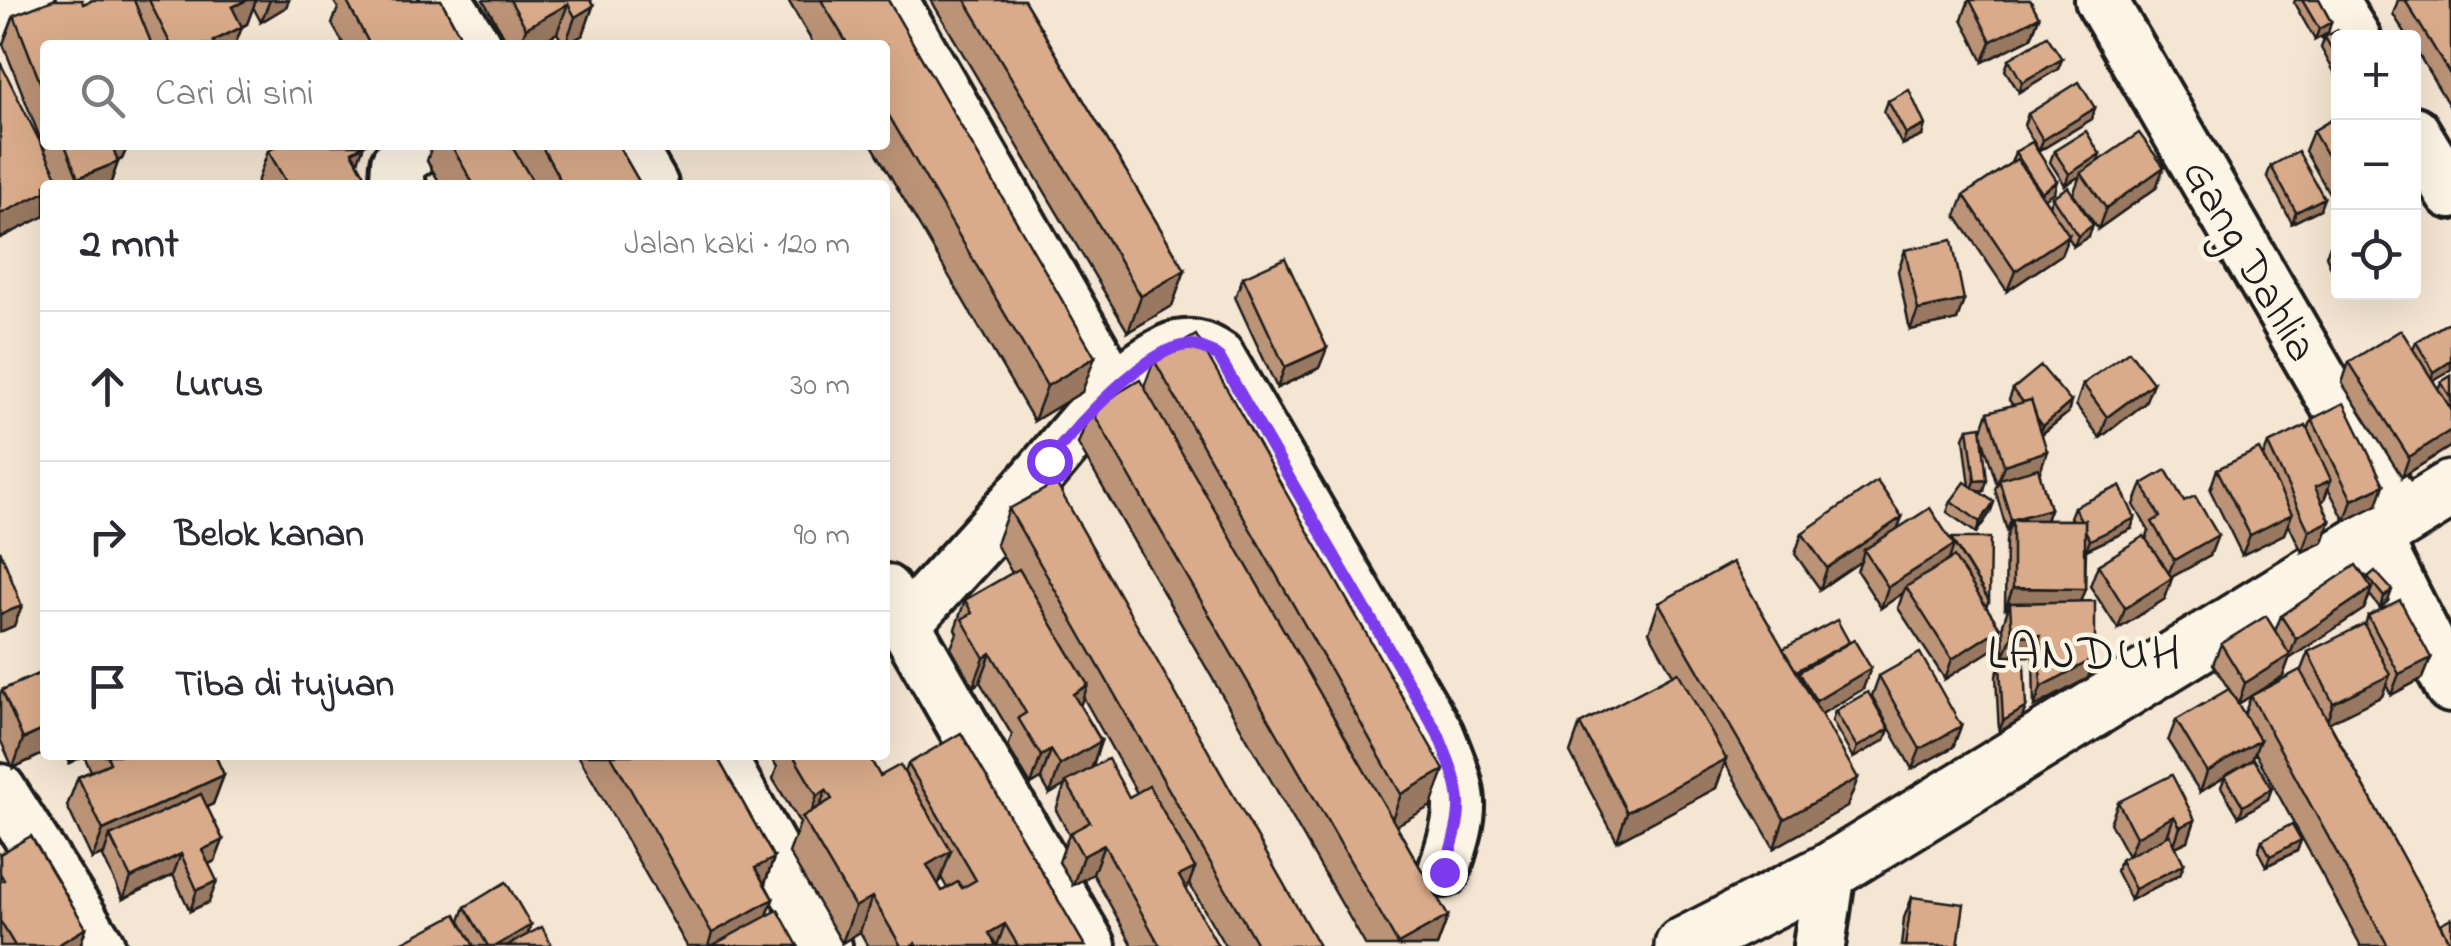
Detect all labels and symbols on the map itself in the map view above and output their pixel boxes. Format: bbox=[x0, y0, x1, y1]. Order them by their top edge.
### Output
street label: Gang Dahlia bbox=[2162, 148, 2332, 376]
route start bbox=[1027, 439, 1073, 485]
district label: LANDUH bbox=[1987, 619, 2183, 692]
route end bbox=[1422, 850, 1468, 896]

